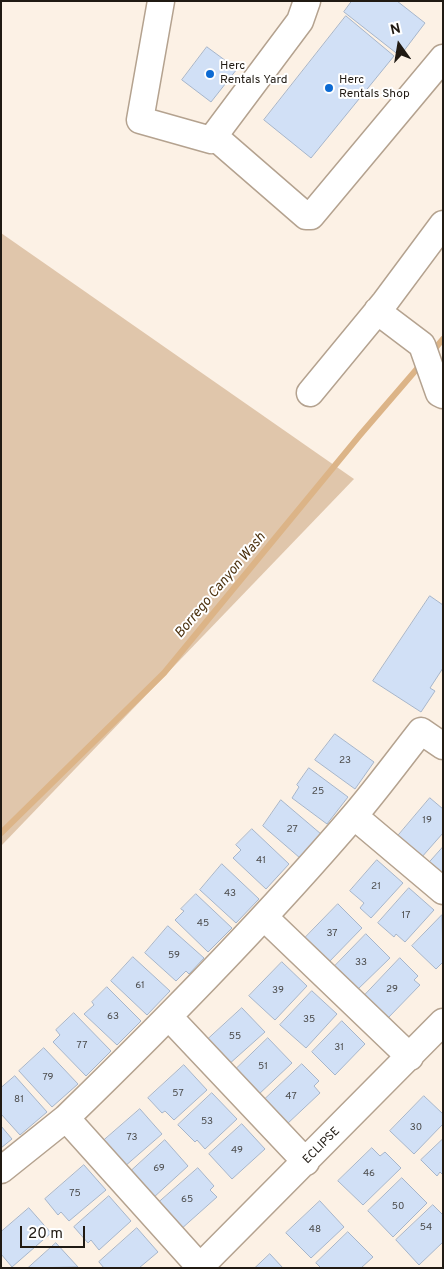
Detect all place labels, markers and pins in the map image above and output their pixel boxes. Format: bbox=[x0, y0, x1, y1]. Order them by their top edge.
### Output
place label: Herc Rentals Yard bbox=[220, 60, 288, 88]
marker: Herc Rentals Yard bbox=[204, 68, 216, 80]
place label: Herc Rentals Shop bbox=[339, 74, 410, 102]
marker: Herc Rentals Shop bbox=[323, 82, 335, 94]

